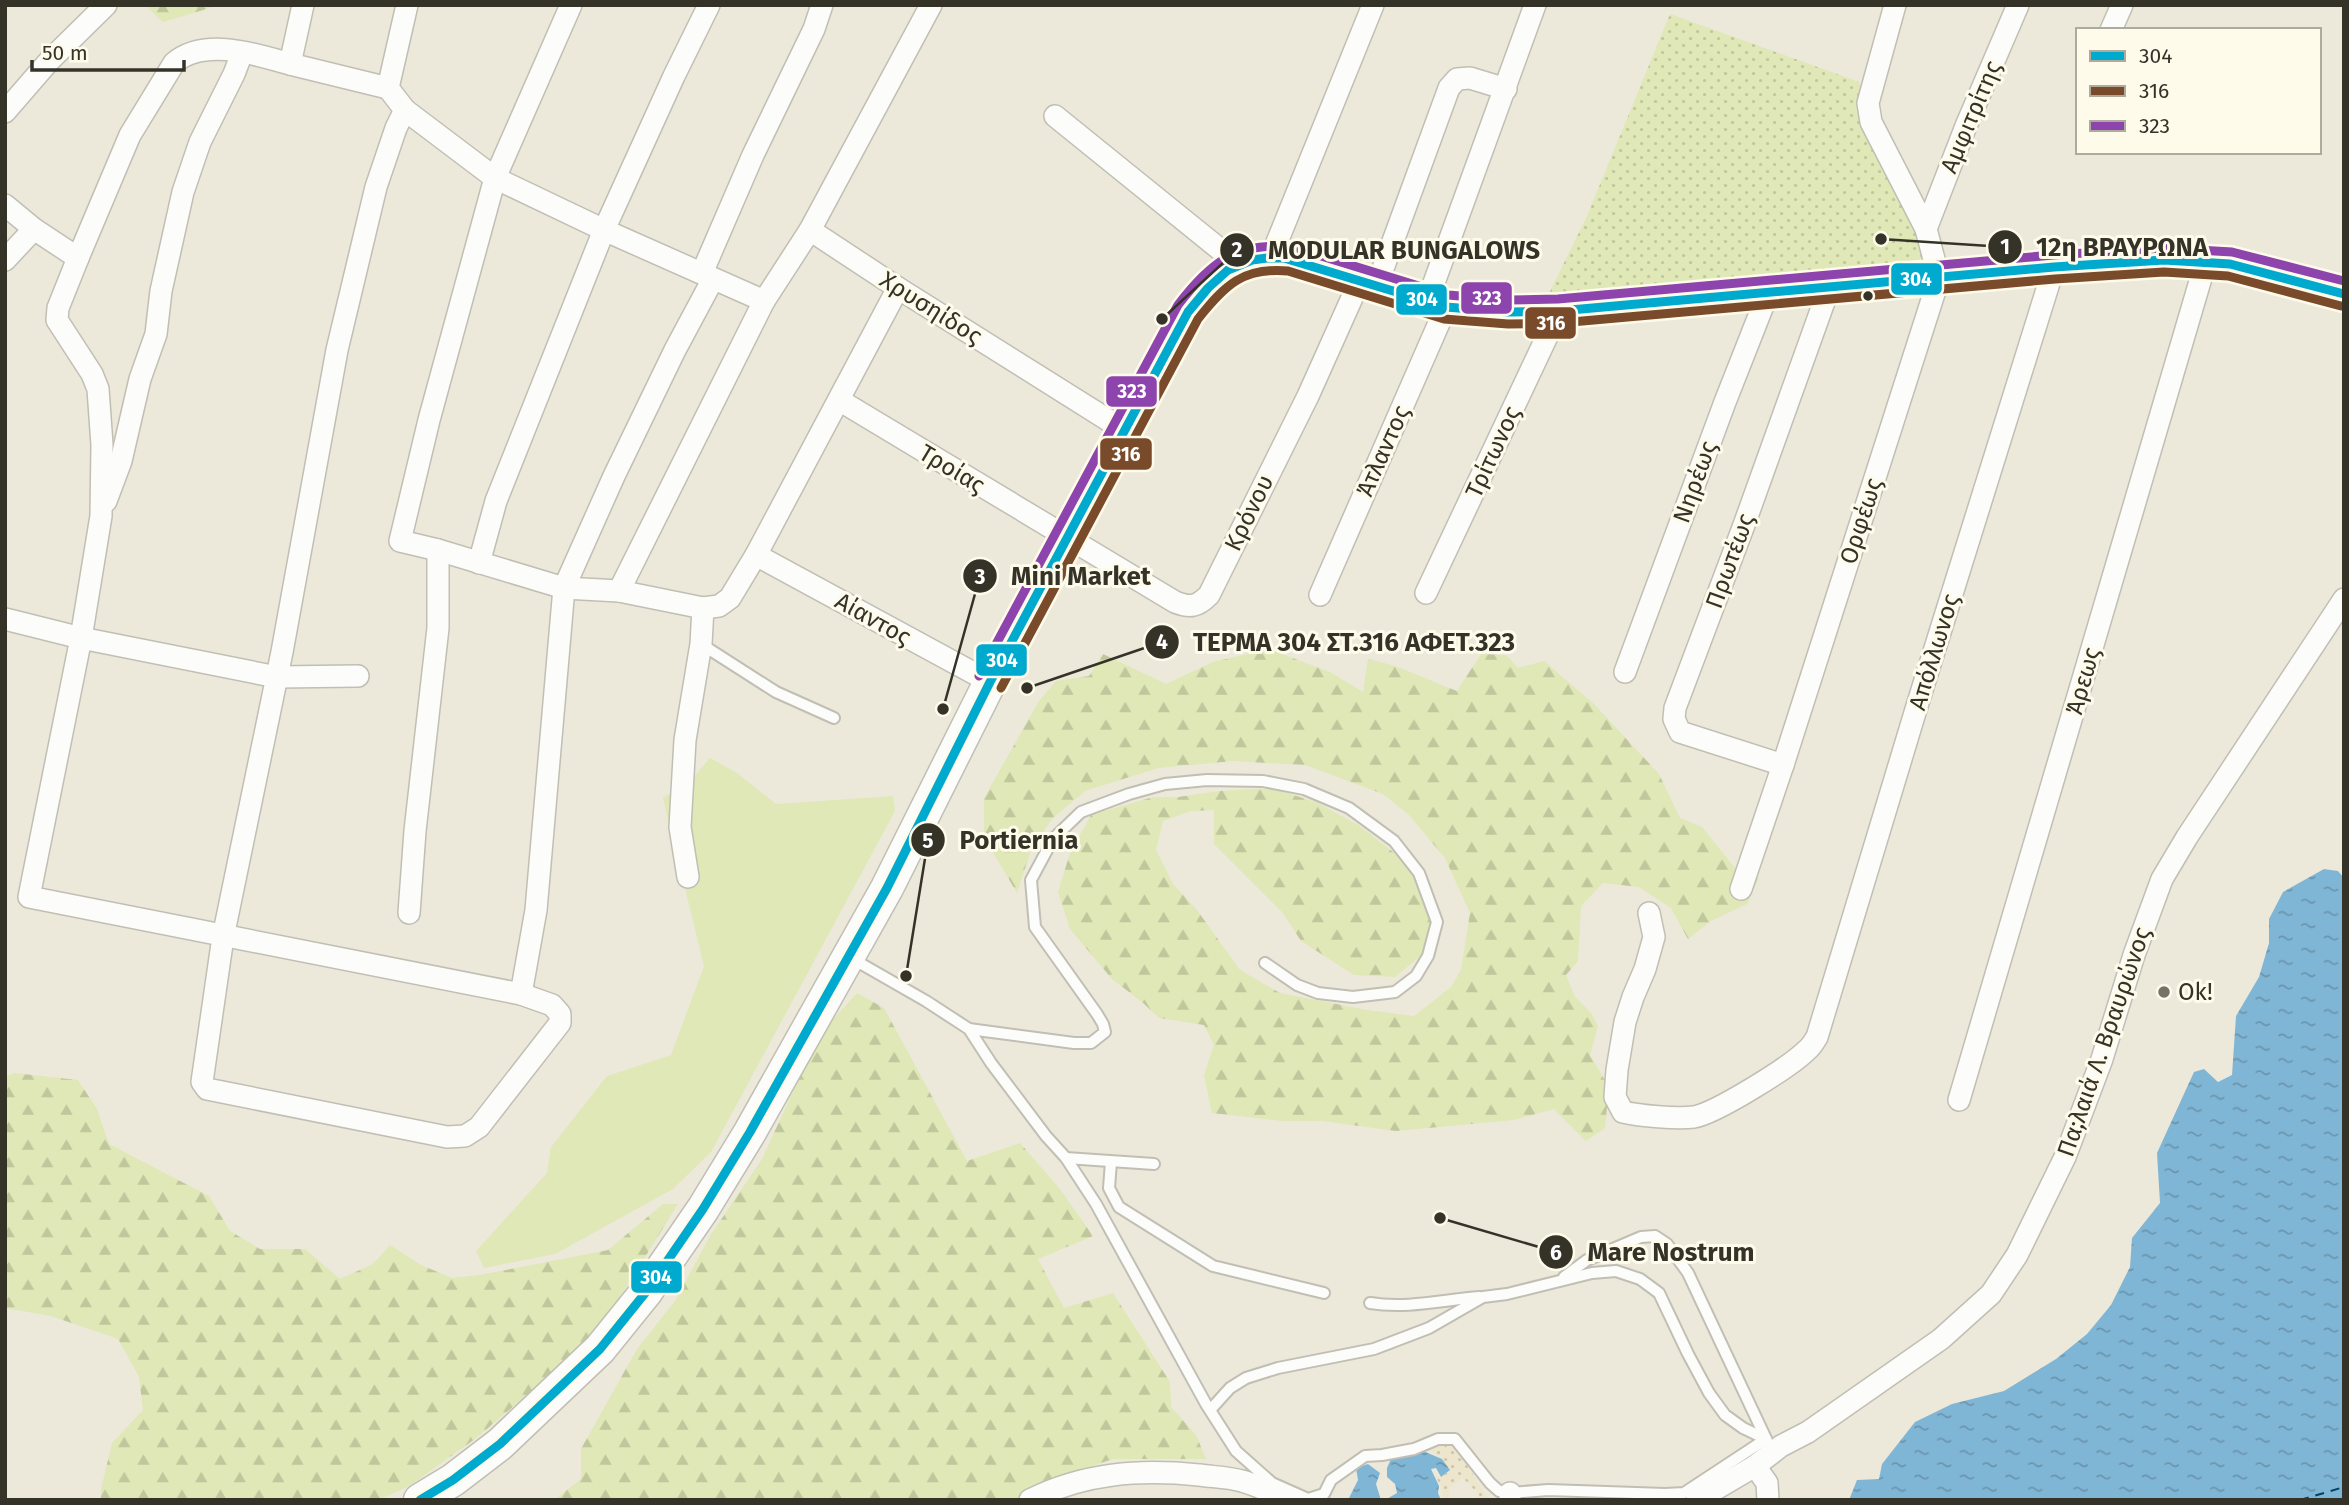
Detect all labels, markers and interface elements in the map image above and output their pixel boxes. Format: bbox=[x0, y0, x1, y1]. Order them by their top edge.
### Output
scale bar bbox=[32, 28, 184, 72]
legend bbox=[2076, 28, 2321, 154]
text: 50 m bbox=[42, 40, 88, 66]
text: 304 bbox=[2139, 43, 2172, 69]
street label: Αμφιτρίτης bbox=[1935, 57, 2007, 177]
text: 316 bbox=[2139, 78, 2169, 104]
text: 323 bbox=[2139, 113, 2170, 139]
callout: 12η ΒΡΑΥΡΩΝΑ bbox=[1987, 223, 2222, 270]
callout: MODULAR BUNGALOWS bbox=[1219, 227, 1554, 274]
text: 12η ΒΡΑΥΡΩΝΑ bbox=[2036, 232, 2209, 263]
text: 1 bbox=[2000, 234, 2010, 260]
text: MODULAR BUNGALOWS bbox=[1268, 235, 1540, 266]
text: 2 bbox=[1232, 237, 1243, 263]
line badge: 304 bbox=[1890, 262, 1943, 296]
street label: Χρυσηίδος bbox=[875, 266, 987, 350]
text: 304 bbox=[1899, 268, 1932, 291]
line badge: 323 bbox=[1460, 281, 1513, 315]
line badge: 304 bbox=[1395, 283, 1448, 316]
text: 323 bbox=[1471, 287, 1502, 310]
text: 304 bbox=[1405, 288, 1438, 311]
unlabelled marker bbox=[1861, 289, 1875, 303]
line badge: 316 bbox=[1524, 306, 1577, 340]
text: 316 bbox=[1536, 312, 1566, 335]
line badge: 323 bbox=[1105, 375, 1158, 408]
text: 323 bbox=[1116, 380, 1147, 403]
street label: Άτλαντος bbox=[1351, 401, 1415, 501]
street label: Τρίτωνος bbox=[1460, 402, 1526, 502]
line badge: 316 bbox=[1099, 437, 1153, 471]
street label: Νηρέως bbox=[1667, 437, 1723, 527]
street label: Τροίας bbox=[914, 439, 990, 499]
text: 316 bbox=[1111, 443, 1141, 466]
street label: Κρόνου bbox=[1219, 470, 1279, 556]
street label: Ορφέως bbox=[1834, 474, 1888, 568]
street label: Πρωτέως bbox=[1700, 510, 1760, 612]
callout: Mini Market bbox=[963, 553, 1165, 600]
text: Mini Market bbox=[1011, 561, 1152, 592]
text: 3 bbox=[974, 564, 986, 590]
street label: Αίαντος bbox=[830, 587, 916, 651]
street label: Απόλλωνος bbox=[1903, 591, 1965, 713]
callout: ΤΕΡΜΑ 304 ΣΤ.316 ΑΦΕΤ.323 bbox=[1144, 618, 1529, 665]
text: ΤΕΡΜΑ 304 ΣΤ.316 ΑΦΕΤ.323 bbox=[1193, 627, 1515, 658]
text: 4 bbox=[1156, 629, 1168, 655]
line badge: 304 bbox=[975, 643, 1028, 677]
street label: Άρεως bbox=[2060, 644, 2106, 718]
text: 304 bbox=[985, 649, 1018, 672]
callout: Portiernia bbox=[910, 817, 1092, 864]
text: Portiernia bbox=[959, 825, 1079, 856]
text: 5 bbox=[922, 828, 934, 854]
street label: Πα;λαιά Λ. Βραυρώνος bbox=[2052, 924, 2156, 1160]
place label: Ok! bbox=[2178, 978, 2213, 1006]
marker: Ok! bbox=[2156, 984, 2172, 1000]
callout: Mare Nostrum bbox=[1539, 1229, 1769, 1276]
text: Mare Nostrum bbox=[1587, 1237, 1755, 1268]
text: 6 bbox=[1550, 1240, 1562, 1266]
line badge: 304 bbox=[630, 1260, 683, 1294]
text: 304 bbox=[639, 1266, 672, 1289]

